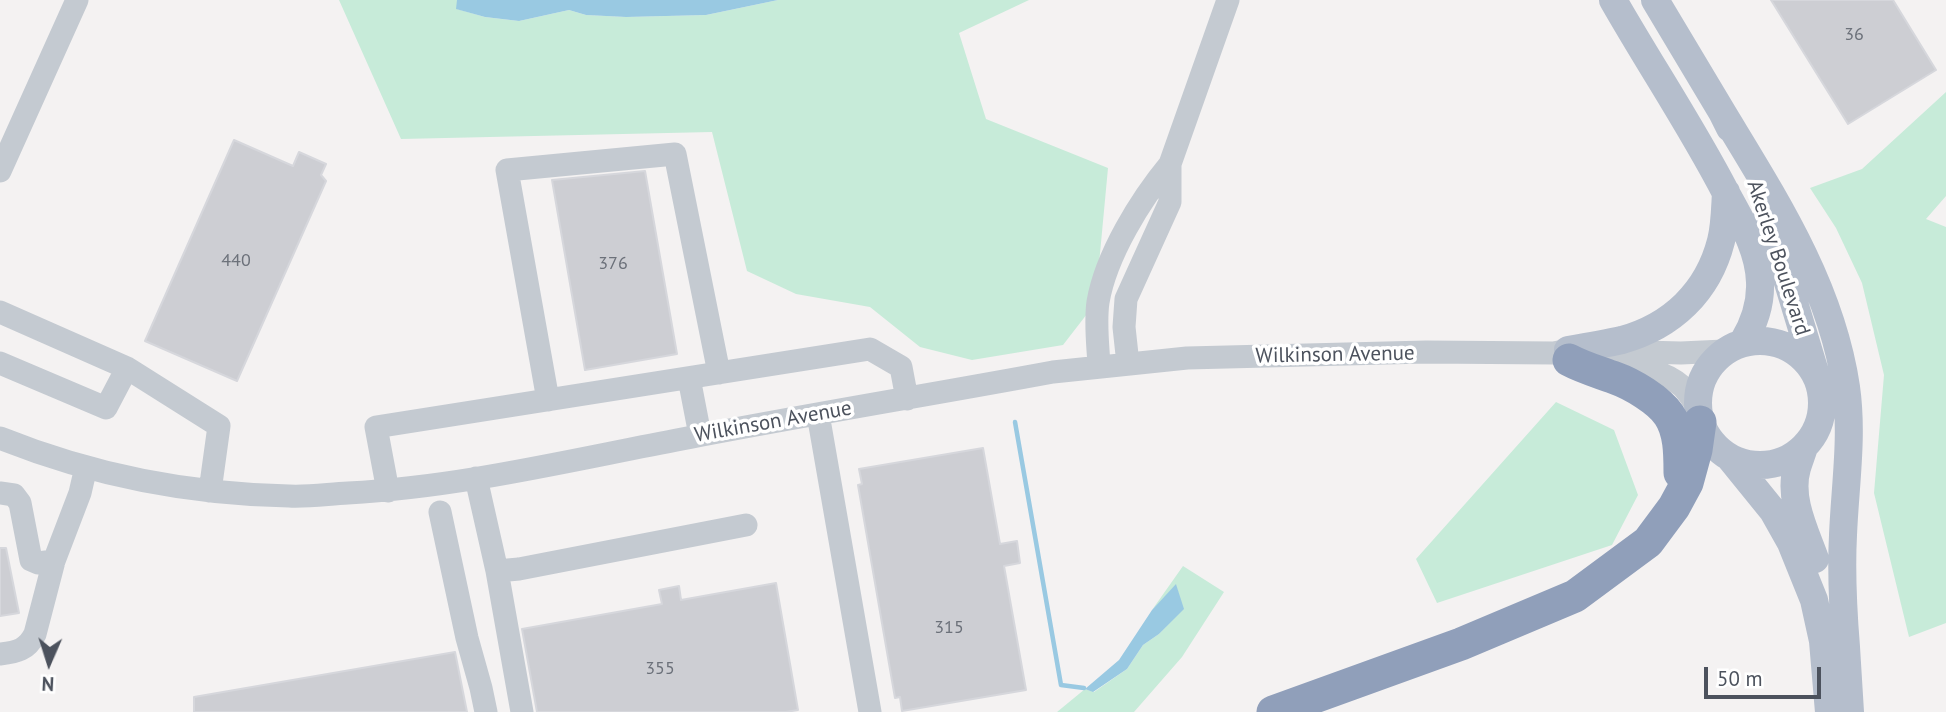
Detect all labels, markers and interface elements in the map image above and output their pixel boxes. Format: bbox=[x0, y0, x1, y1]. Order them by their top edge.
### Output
house number: 36 bbox=[1844, 24, 1864, 46]
street label: Akerley Boulevard bbox=[1741, 177, 1815, 339]
house number: 440 bbox=[221, 250, 251, 272]
house number: 376 bbox=[598, 253, 628, 275]
street label: Wilkinson Avenue bbox=[1255, 341, 1415, 369]
street label: Wilkinson Avenue bbox=[692, 396, 854, 448]
house number: 315 bbox=[934, 617, 964, 639]
north arrow bbox=[14, 628, 84, 698]
scale bar bbox=[1708, 652, 1825, 696]
house number: 355 bbox=[645, 658, 675, 680]
text: 50 m bbox=[1717, 665, 1763, 692]
text: N bbox=[41, 672, 55, 696]

